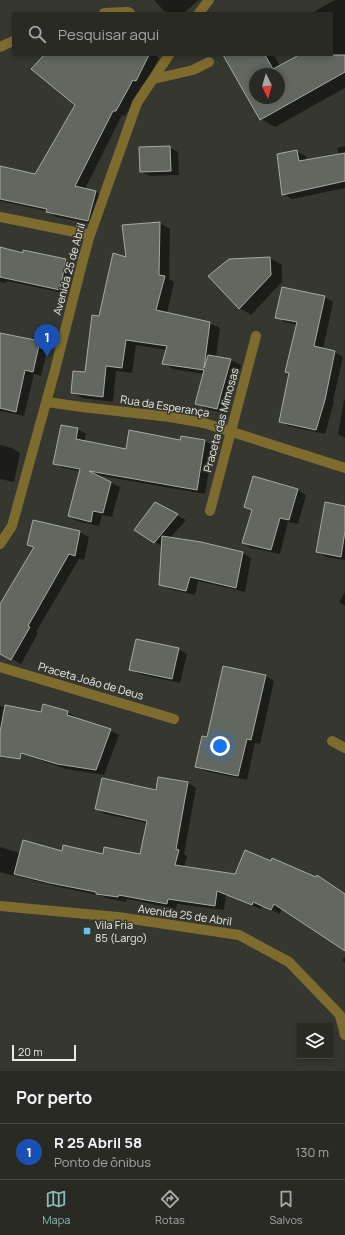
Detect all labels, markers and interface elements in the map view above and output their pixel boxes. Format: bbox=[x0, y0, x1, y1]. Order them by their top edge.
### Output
search box bbox=[12, 12, 333, 56]
icon: search bbox=[26, 23, 48, 45]
text: Pesquisar aqui bbox=[58, 24, 159, 45]
north arrow bbox=[249, 68, 285, 104]
street label: Avenida 25 de Abril bbox=[49, 221, 88, 317]
pin: 1 bbox=[34, 324, 60, 357]
street label: Praceta das Mimosas bbox=[199, 366, 242, 474]
street label: Rua da Esperança bbox=[119, 391, 211, 420]
street label: Praceta João de Deus bbox=[37, 658, 146, 703]
your location bbox=[210, 736, 230, 756]
street label: Avenida 25 de Abril bbox=[137, 900, 233, 929]
place label: Vila Fria 85 (Largo) bbox=[95, 917, 147, 945]
marker: Vila Fria 85 (Largo) bbox=[82, 926, 92, 936]
map controls bbox=[297, 1023, 333, 1059]
button: layers bbox=[297, 1023, 333, 1059]
scale bar bbox=[12, 1043, 76, 1062]
text: 20 m bbox=[18, 1044, 43, 1059]
text: Por perto bbox=[16, 1086, 92, 1109]
text: R 25 Abril 58 bbox=[54, 1132, 142, 1153]
text: 1 bbox=[26, 1143, 32, 1161]
text: 130 m bbox=[295, 1143, 329, 1161]
text: Ponto de ônibus bbox=[54, 1153, 151, 1171]
tab: Mapa bbox=[42, 1188, 70, 1227]
tab: Rotas bbox=[155, 1188, 185, 1227]
tab: Salvos bbox=[270, 1188, 303, 1227]

